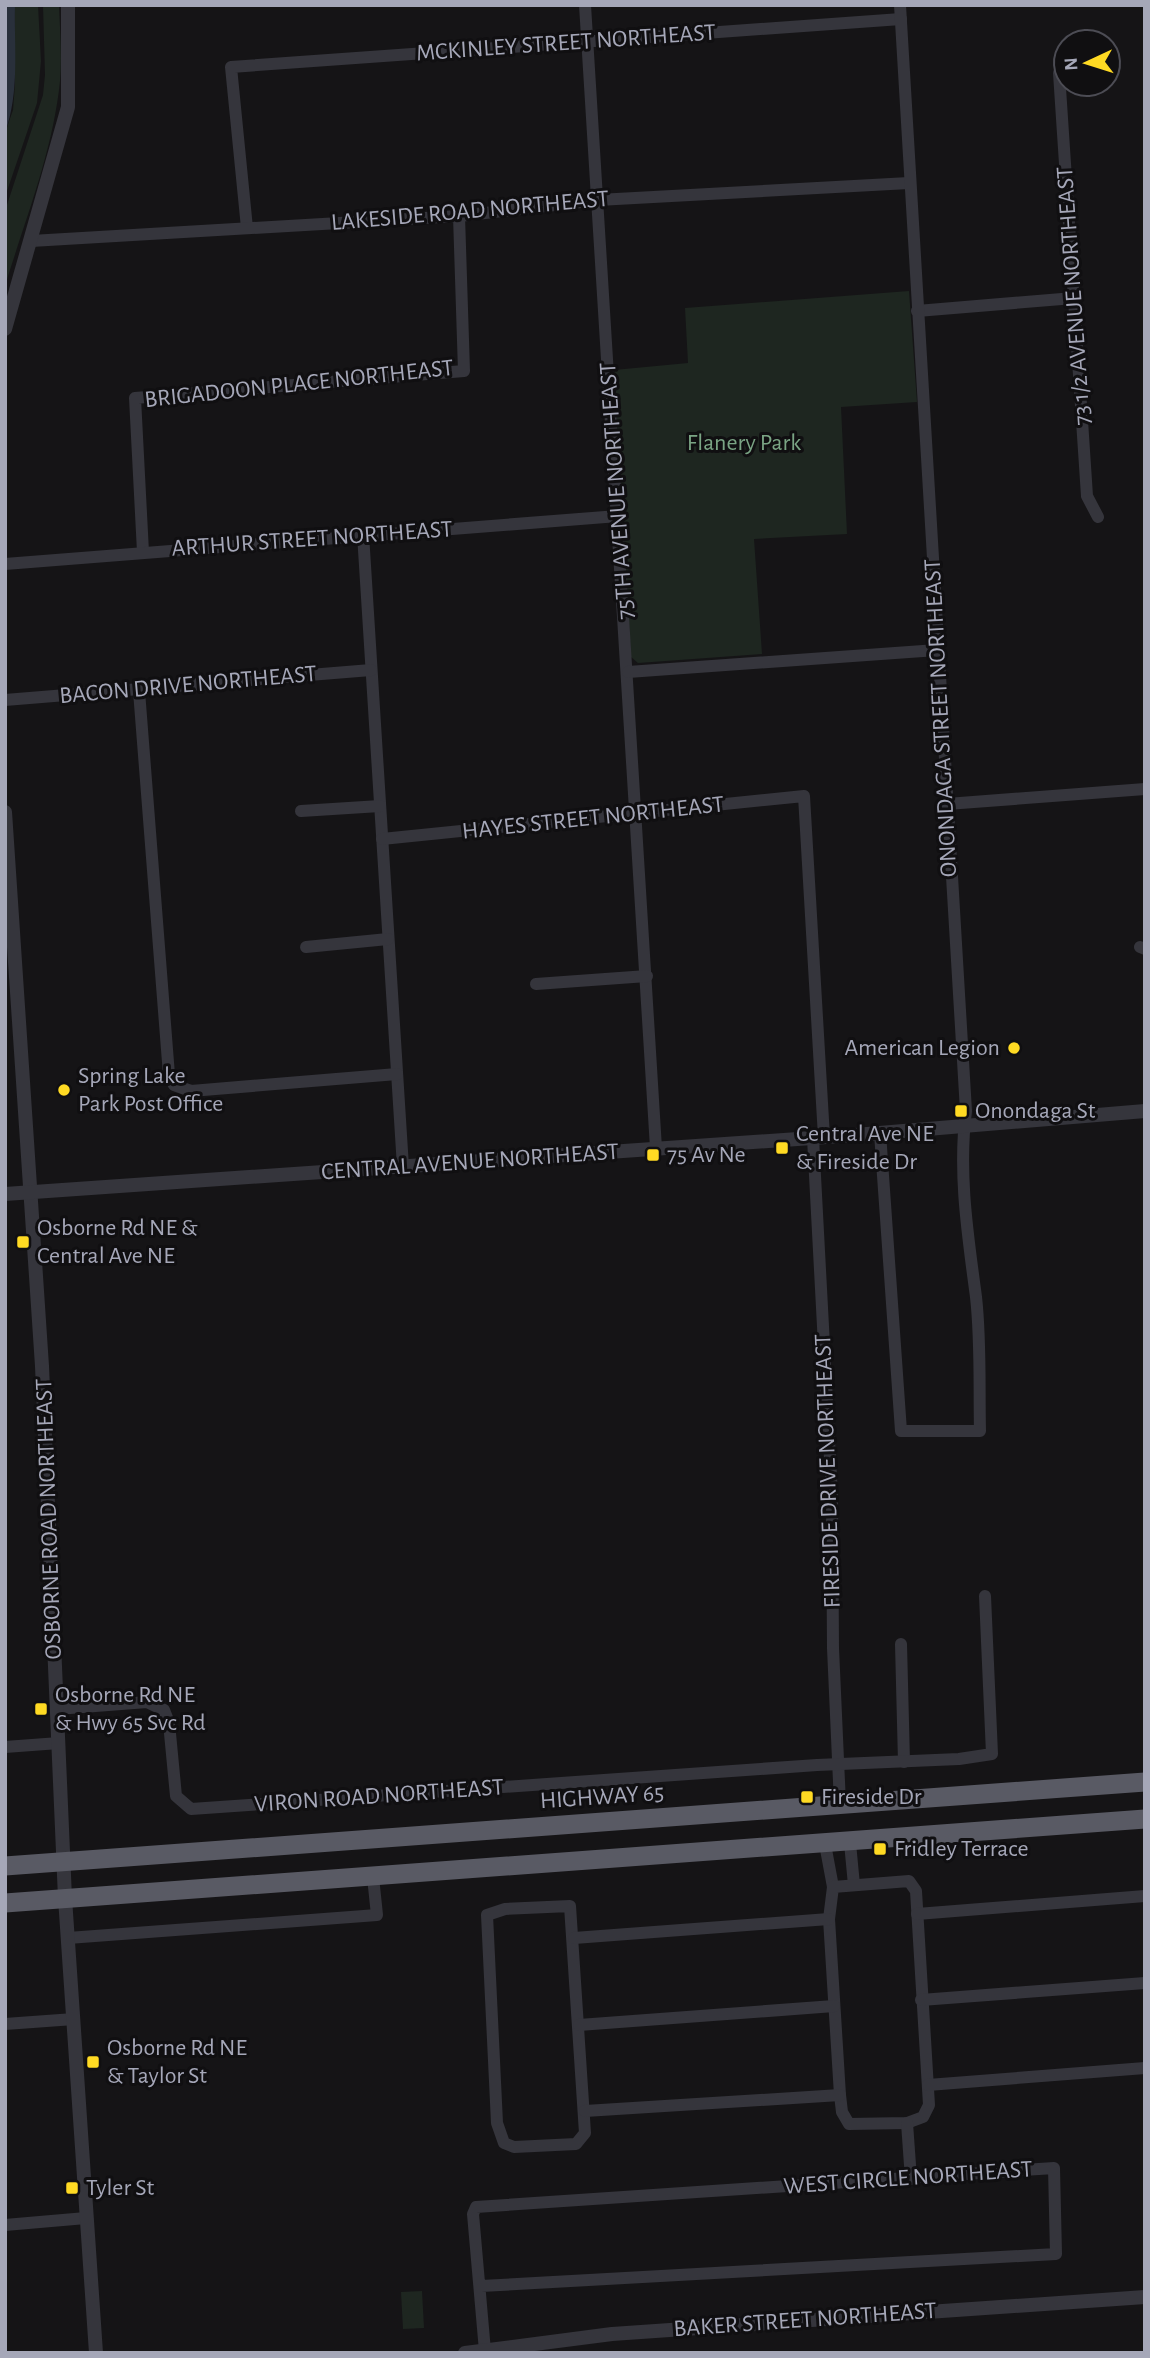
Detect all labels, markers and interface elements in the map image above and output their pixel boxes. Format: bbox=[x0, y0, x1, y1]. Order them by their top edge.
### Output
street label: MCKINLEY STREET NORTHEAST bbox=[415, 21, 717, 65]
north arrow bbox=[1052, 28, 1122, 98]
text: N bbox=[1062, 57, 1081, 71]
street label: 73 1/2 AVENUE NORTHEAST bbox=[1053, 166, 1095, 426]
street label: LAKESIDE ROAD NORTHEAST bbox=[330, 187, 610, 235]
street label: BRIGADOON PLACE NORTHEAST bbox=[143, 356, 455, 412]
street label: 75TH AVENUE NORTHEAST bbox=[596, 361, 638, 620]
park label: Flanery Park bbox=[687, 431, 801, 455]
street label: ARTHUR STREET NORTHEAST bbox=[171, 517, 454, 561]
street label: ONONDAGA STREET NORTHEAST bbox=[921, 558, 961, 878]
street label: BACON DRIVE NORTHEAST bbox=[58, 662, 318, 708]
street label: HAYES STREET NORTHEAST bbox=[461, 792, 726, 844]
place label: American Legion bbox=[844, 1036, 1000, 1060]
marker: American Legion bbox=[1006, 1040, 1022, 1056]
place label: Spring Lake Park Post Office bbox=[78, 1064, 223, 1116]
marker: Spring Lake Park Post Office bbox=[56, 1082, 72, 1098]
place label: Onondaga St bbox=[975, 1099, 1096, 1123]
marker: Onondaga St bbox=[953, 1103, 969, 1119]
place label: Central Ave NE & Fireside Dr bbox=[796, 1122, 934, 1174]
street label: CENTRAL AVENUE NORTHEAST bbox=[320, 1140, 620, 1184]
marker: Central Ave NE & Fireside Dr bbox=[774, 1140, 790, 1156]
place label: 75 Av Ne bbox=[667, 1143, 746, 1167]
marker: 75 Av Ne bbox=[645, 1147, 661, 1163]
place label: Osborne Rd NE & Central Ave NE bbox=[37, 1216, 198, 1268]
marker: Osborne Rd NE & Central Ave NE bbox=[15, 1234, 31, 1250]
street label: FIRESIDE DRIVE NORTHEAST bbox=[811, 1333, 845, 1609]
street label: OSBORNE ROAD NORTHEAST bbox=[32, 1378, 66, 1660]
place label: Osborne Rd NE & Hwy 65 Svc Rd bbox=[55, 1683, 206, 1735]
marker: Osborne Rd NE & Hwy 65 Svc Rd bbox=[33, 1701, 49, 1717]
street label: VIRON ROAD NORTHEAST bbox=[253, 1775, 505, 1817]
street label: HIGHWAY 65 bbox=[539, 1781, 665, 1813]
place label: Fireside Dr bbox=[821, 1785, 922, 1809]
marker: Fireside Dr bbox=[799, 1789, 815, 1805]
place label: Fridley Terrace bbox=[894, 1837, 1029, 1861]
marker: Fridley Terrace bbox=[872, 1841, 888, 1857]
place label: Osborne Rd NE & Taylor St bbox=[107, 2036, 247, 2088]
marker: Osborne Rd NE & Taylor St bbox=[85, 2054, 101, 2070]
street label: WEST CIRCLE NORTHEAST bbox=[783, 2157, 1034, 2199]
place label: Tyler St bbox=[86, 2176, 154, 2200]
marker: Tyler St bbox=[64, 2180, 80, 2196]
street label: BAKER STREET NORTHEAST bbox=[673, 2299, 938, 2341]

